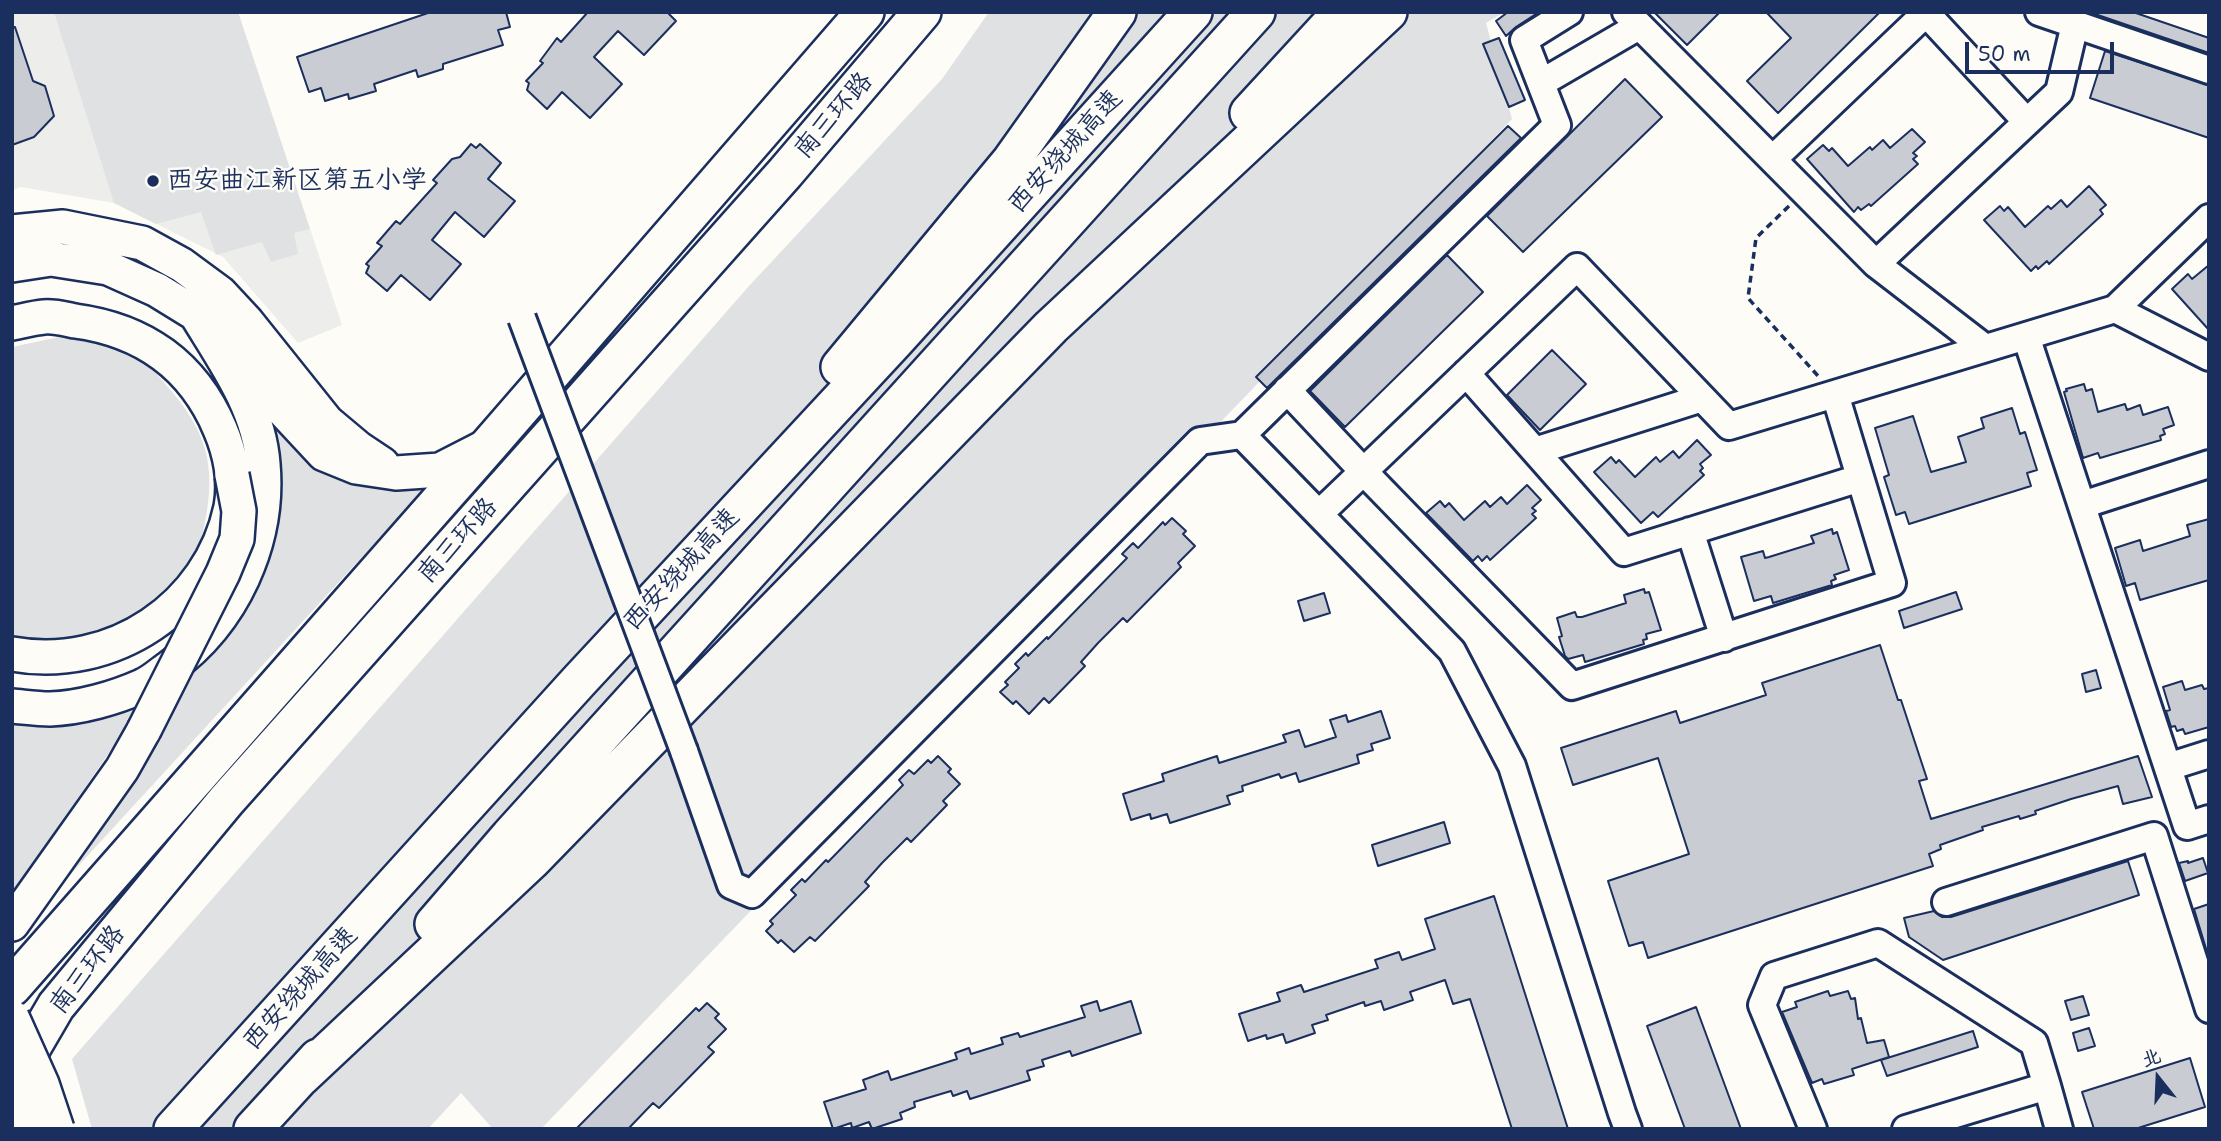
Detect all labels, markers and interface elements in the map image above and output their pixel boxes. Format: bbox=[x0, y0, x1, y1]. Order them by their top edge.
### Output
scale bar bbox=[1969, 28, 2118, 72]
text: 50 m bbox=[1978, 40, 2031, 68]
street label: 南三环路 bbox=[788, 67, 880, 165]
street label: 西安绕城高速 bbox=[1002, 84, 1130, 220]
place label: 西安曲江新区第五小学 bbox=[167, 165, 427, 197]
marker: 西安曲江新区第五小学 bbox=[145, 173, 161, 189]
street label: 南三环路 bbox=[412, 492, 504, 590]
street label: 西安绕城高速 bbox=[617, 502, 747, 638]
street label: 南三环路 bbox=[44, 919, 132, 1021]
street label: 西安绕城高速 bbox=[237, 921, 365, 1057]
north arrow bbox=[2123, 1043, 2193, 1113]
text: 北 bbox=[2138, 1043, 2164, 1072]

